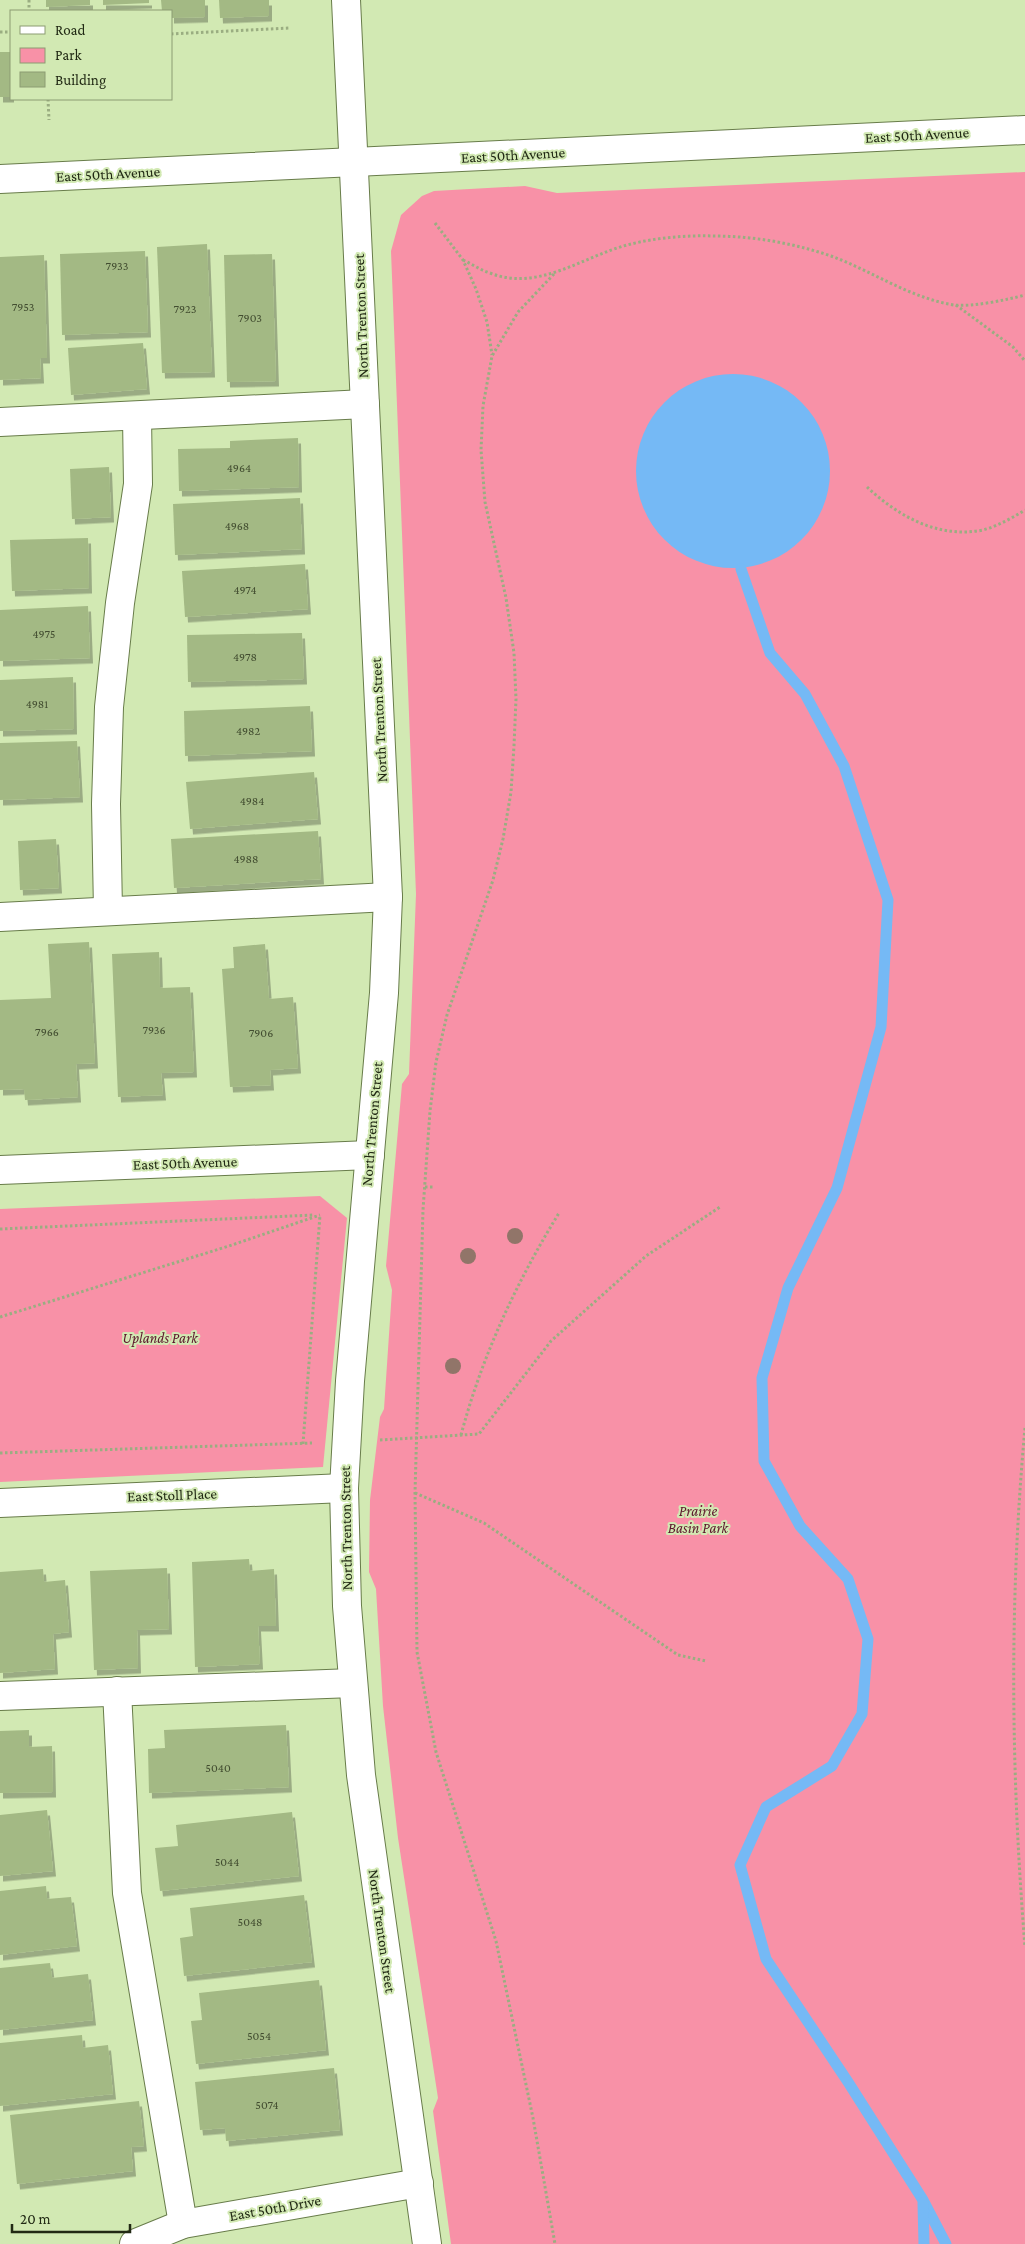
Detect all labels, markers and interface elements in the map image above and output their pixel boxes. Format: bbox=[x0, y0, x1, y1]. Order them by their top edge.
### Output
legend bbox=[10, 10, 172, 100]
text: Road bbox=[55, 22, 86, 38]
text: Park bbox=[55, 47, 82, 63]
text: Building bbox=[55, 72, 106, 89]
street label: East 50th Avenue bbox=[864, 124, 970, 146]
street label: East 50th Avenue bbox=[460, 144, 566, 166]
street label: East 50th Avenue bbox=[55, 163, 161, 185]
street label: North Trenton Street bbox=[351, 252, 371, 378]
house number: 7933 bbox=[106, 259, 129, 273]
house number: 7953 bbox=[12, 300, 35, 314]
house number: 7923 bbox=[174, 302, 197, 316]
house number: 7903 bbox=[238, 311, 262, 325]
house number: 4964 bbox=[227, 461, 251, 475]
house number: 4968 bbox=[225, 519, 249, 533]
house number: 4974 bbox=[233, 583, 257, 597]
house number: 4975 bbox=[33, 627, 55, 641]
house number: 4978 bbox=[233, 650, 257, 664]
street label: North Trenton Street bbox=[368, 656, 390, 783]
house number: 4981 bbox=[26, 697, 48, 711]
house number: 4982 bbox=[236, 724, 260, 738]
house number: 4984 bbox=[240, 794, 264, 808]
house number: 4988 bbox=[233, 852, 259, 866]
house number: 7936 bbox=[142, 1023, 166, 1037]
house number: 7966 bbox=[35, 1025, 59, 1039]
house number: 7906 bbox=[249, 1026, 273, 1040]
street label: North Trenton Street bbox=[359, 1060, 385, 1187]
street label: East 50th Avenue bbox=[133, 1153, 238, 1173]
park label: Uplands Park bbox=[122, 1330, 199, 1347]
street label: North Trenton Street bbox=[337, 1465, 355, 1590]
street label: East Stoll Place bbox=[127, 1485, 218, 1505]
park label: Prairie Basin Park bbox=[668, 1503, 730, 1536]
house number: 5040 bbox=[205, 1761, 231, 1775]
house number: 5044 bbox=[215, 1855, 239, 1869]
street label: North Trenton Street bbox=[365, 1868, 399, 1995]
house number: 5048 bbox=[237, 1915, 263, 1929]
house number: 5054 bbox=[247, 2029, 271, 2043]
house number: 5074 bbox=[255, 2098, 279, 2112]
street label: East 50th Drive bbox=[228, 2192, 322, 2224]
scale bar bbox=[12, 2202, 130, 2234]
text: 20 m bbox=[20, 2211, 51, 2227]

